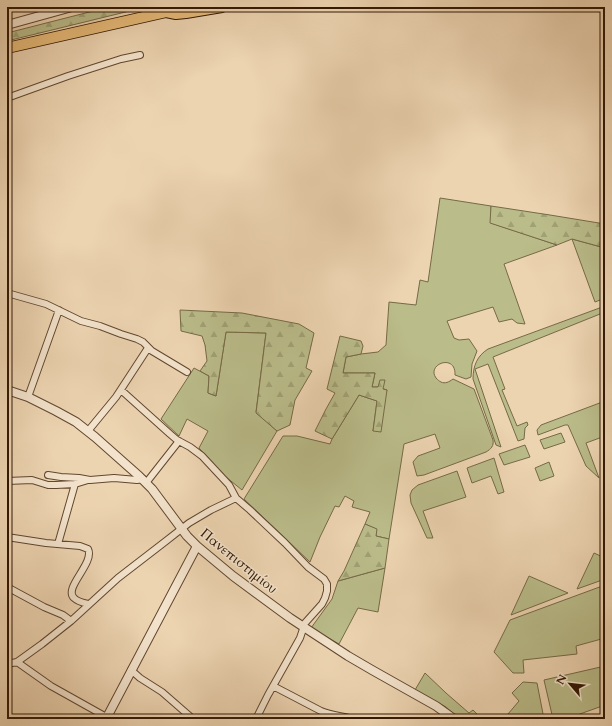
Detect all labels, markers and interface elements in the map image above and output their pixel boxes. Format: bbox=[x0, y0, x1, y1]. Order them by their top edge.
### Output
street label: Πανεπιστημίου bbox=[196, 524, 282, 598]
north arrow bbox=[550, 664, 590, 704]
text: N bbox=[553, 671, 571, 687]

